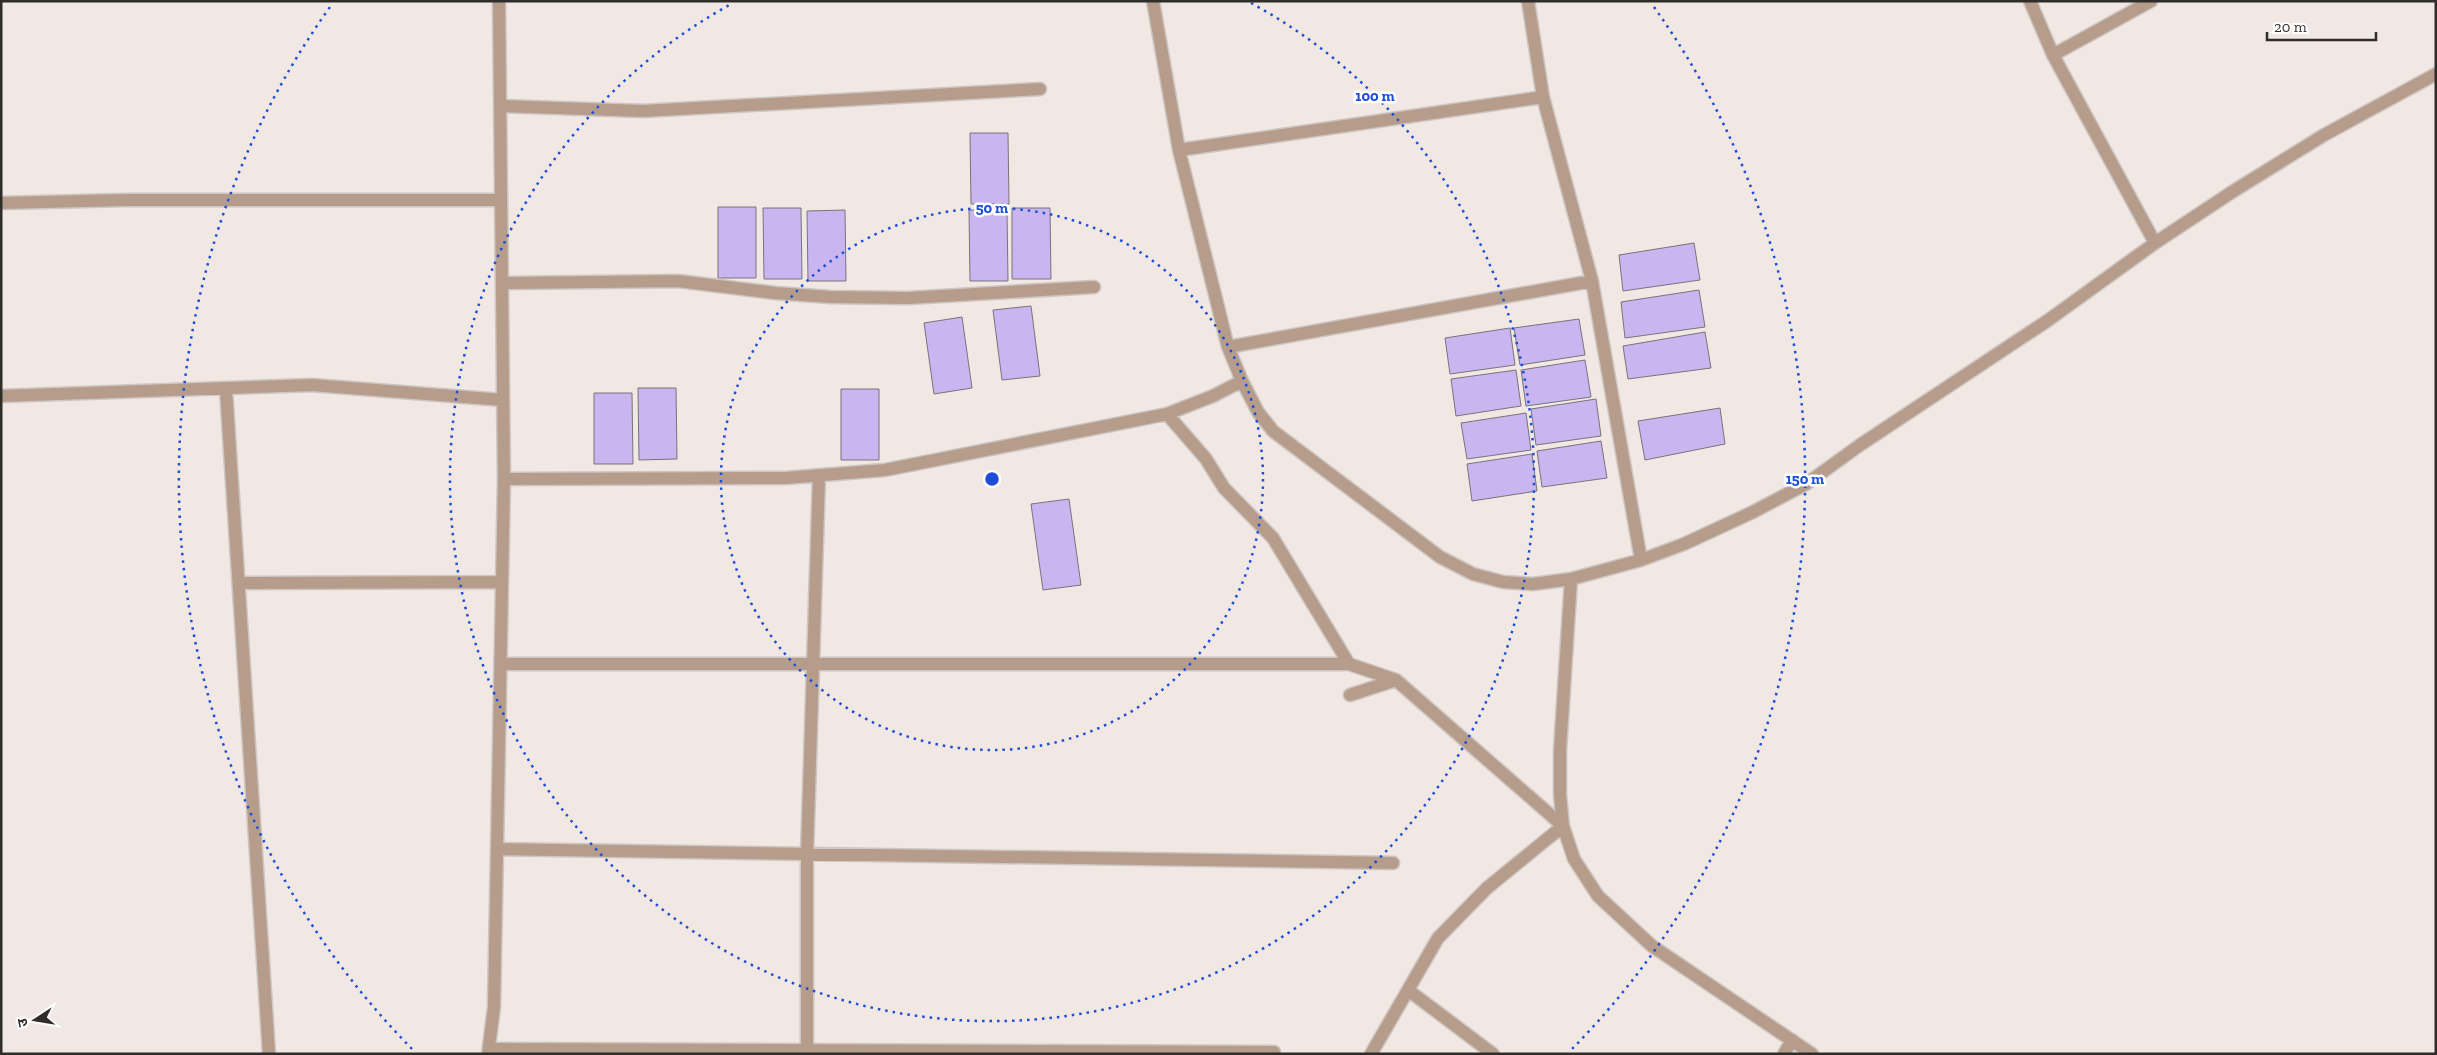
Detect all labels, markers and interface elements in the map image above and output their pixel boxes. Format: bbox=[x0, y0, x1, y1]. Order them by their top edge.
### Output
scale bar bbox=[2267, 10, 2376, 42]
text: 20 m bbox=[2274, 18, 2307, 36]
text: 100 m bbox=[1355, 87, 1395, 105]
text: 50 m bbox=[976, 199, 1008, 217]
centre of rings bbox=[983, 470, 1001, 488]
text: 150 m bbox=[1786, 470, 1824, 488]
north arrow bbox=[10, 995, 60, 1045]
text: उ bbox=[13, 1016, 32, 1028]

